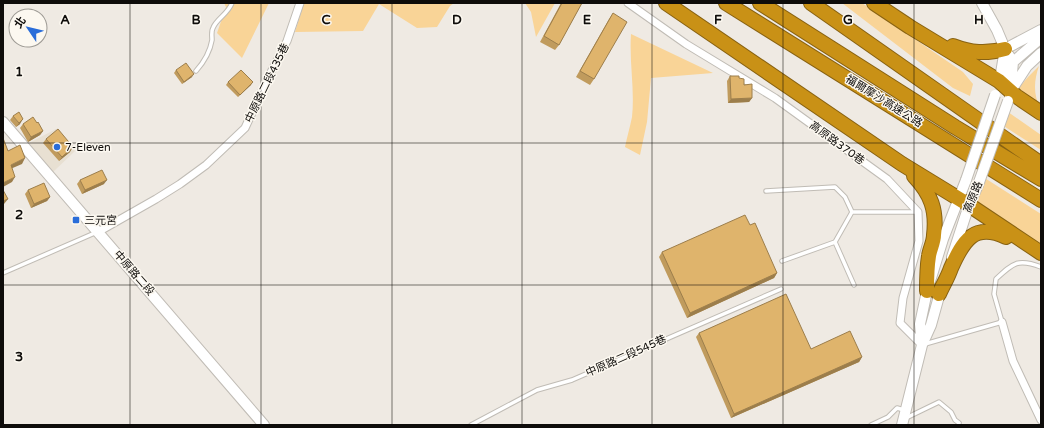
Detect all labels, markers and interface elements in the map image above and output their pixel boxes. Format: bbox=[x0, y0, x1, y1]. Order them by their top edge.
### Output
north arrow bbox=[8, 8, 48, 48]
text: A bbox=[60, 12, 70, 28]
text: B bbox=[191, 12, 201, 28]
text: C bbox=[321, 12, 331, 28]
text: D bbox=[452, 12, 462, 28]
text: E bbox=[583, 12, 591, 28]
text: F bbox=[714, 12, 722, 28]
text: G bbox=[843, 12, 853, 28]
text: H bbox=[974, 12, 984, 28]
text: 北 bbox=[12, 14, 29, 31]
street label: 中原路二段435巷 bbox=[242, 41, 292, 125]
text: 1 bbox=[15, 64, 23, 80]
street label: 福爾摩沙高速公路 bbox=[843, 72, 925, 130]
street label: 高原路370巷 bbox=[807, 119, 867, 167]
place label: 7-Eleven bbox=[65, 141, 111, 154]
marker: 7-Eleven bbox=[52, 142, 62, 152]
street label: 高原路 bbox=[961, 179, 985, 215]
text: 2 bbox=[15, 207, 23, 223]
place label: 三元宮 bbox=[84, 214, 117, 227]
marker: 三元宮 bbox=[71, 215, 81, 225]
street label: 中原路二段 bbox=[111, 248, 157, 298]
street label: 中原路二段545巷 bbox=[584, 332, 668, 380]
text: 3 bbox=[15, 349, 23, 365]

